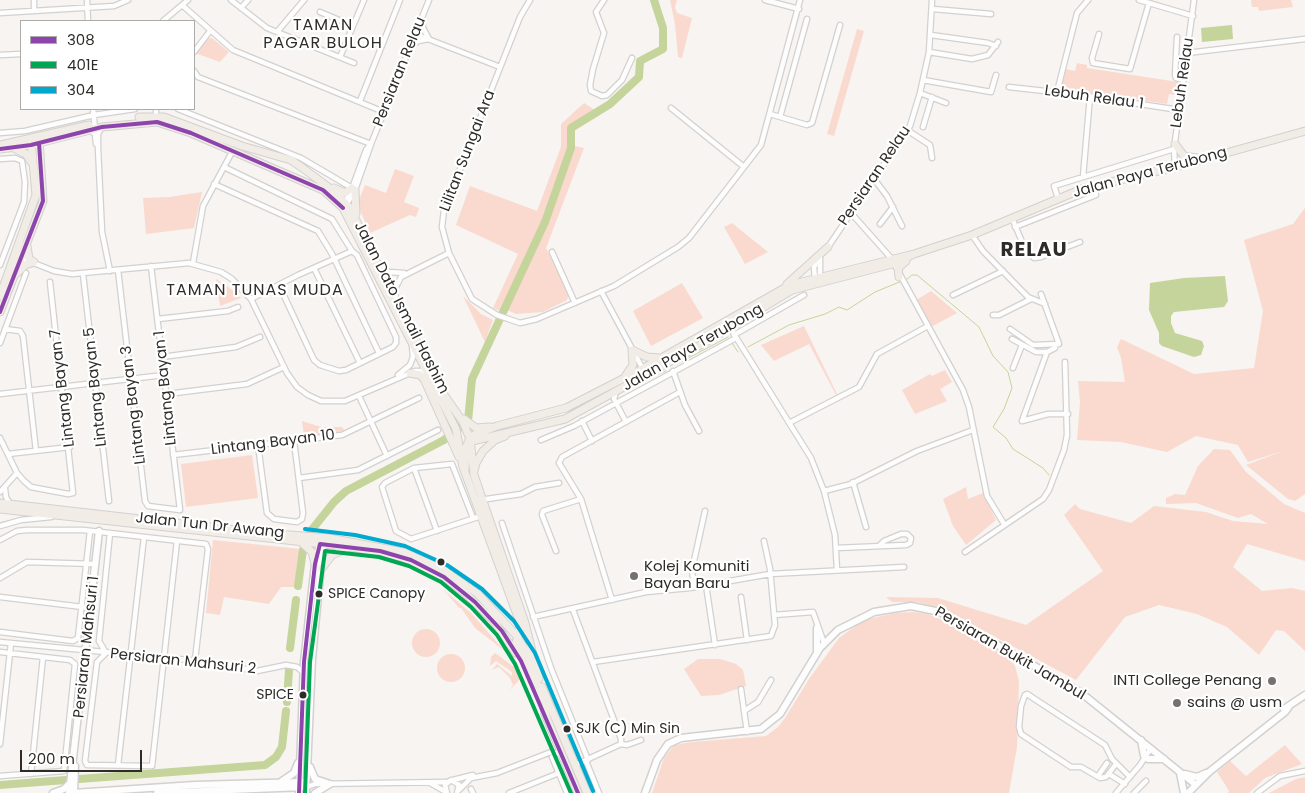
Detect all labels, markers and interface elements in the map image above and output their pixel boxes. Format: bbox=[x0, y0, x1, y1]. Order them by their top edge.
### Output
street label: Persiaran Relau bbox=[370, 15, 430, 129]
district label: TAMAN PAGAR BULOH bbox=[262, 16, 384, 54]
legend bbox=[20, 20, 195, 110]
text: 308 bbox=[67, 29, 95, 50]
street label: Lebuh Relau bbox=[1168, 37, 1198, 129]
text: 401E bbox=[67, 54, 98, 75]
text: 304 bbox=[67, 79, 95, 100]
street label: Lebuh Relau 1 bbox=[1043, 82, 1145, 114]
street label: Lilitan Sungai Ara bbox=[437, 88, 499, 214]
street label: Persiaran Relau bbox=[835, 123, 915, 229]
street label: Jalan Paya Terubong bbox=[1071, 144, 1229, 202]
street label: Jalan Dato Ismail Hashim bbox=[350, 219, 452, 397]
district label: RELAU bbox=[1000, 239, 1068, 263]
district label: TAMAN TUNAS MUDA bbox=[164, 281, 346, 301]
street label: Jalan Paya Terubong bbox=[620, 300, 766, 396]
street label: Lintang Bayan 5 bbox=[81, 326, 111, 448]
street label: Lintang Bayan 7 bbox=[47, 328, 79, 448]
street label: Lintang Bayan 1 bbox=[151, 330, 181, 446]
street label: Lintang Bayan 3 bbox=[118, 345, 150, 465]
street label: Lintang Bayan 10 bbox=[210, 426, 336, 460]
street label: Jalan Tun Dr Awang bbox=[135, 509, 285, 543]
unlabelled marker bbox=[436, 557, 446, 567]
place label: Kolej Komuniti Bayan Baru bbox=[644, 558, 749, 593]
marker: Kolej Komuniti Bayan Baru bbox=[628, 570, 640, 582]
street label: Persiaran Mahsuri 1 bbox=[71, 575, 103, 719]
place label: SPICE Canopy bbox=[328, 586, 425, 602]
marker: SPICE Canopy bbox=[314, 589, 324, 599]
street label: Persiaran Bukit Jambul bbox=[931, 603, 1089, 705]
street label: Persiaran Mahsuri 2 bbox=[109, 645, 257, 679]
place label: INTI College Penang bbox=[1113, 672, 1262, 690]
marker: INTI College Penang bbox=[1266, 675, 1278, 687]
place label: SPICE bbox=[256, 687, 294, 703]
marker: SPICE bbox=[298, 690, 308, 700]
place label: sains @ usm bbox=[1187, 694, 1282, 712]
marker: sains @ usm bbox=[1171, 697, 1183, 709]
place label: SJK (C) Min Sin bbox=[576, 721, 680, 737]
marker: SJK (C) Min Sin bbox=[562, 724, 572, 734]
scale bar bbox=[22, 740, 145, 772]
text: 200 m bbox=[28, 748, 75, 769]

